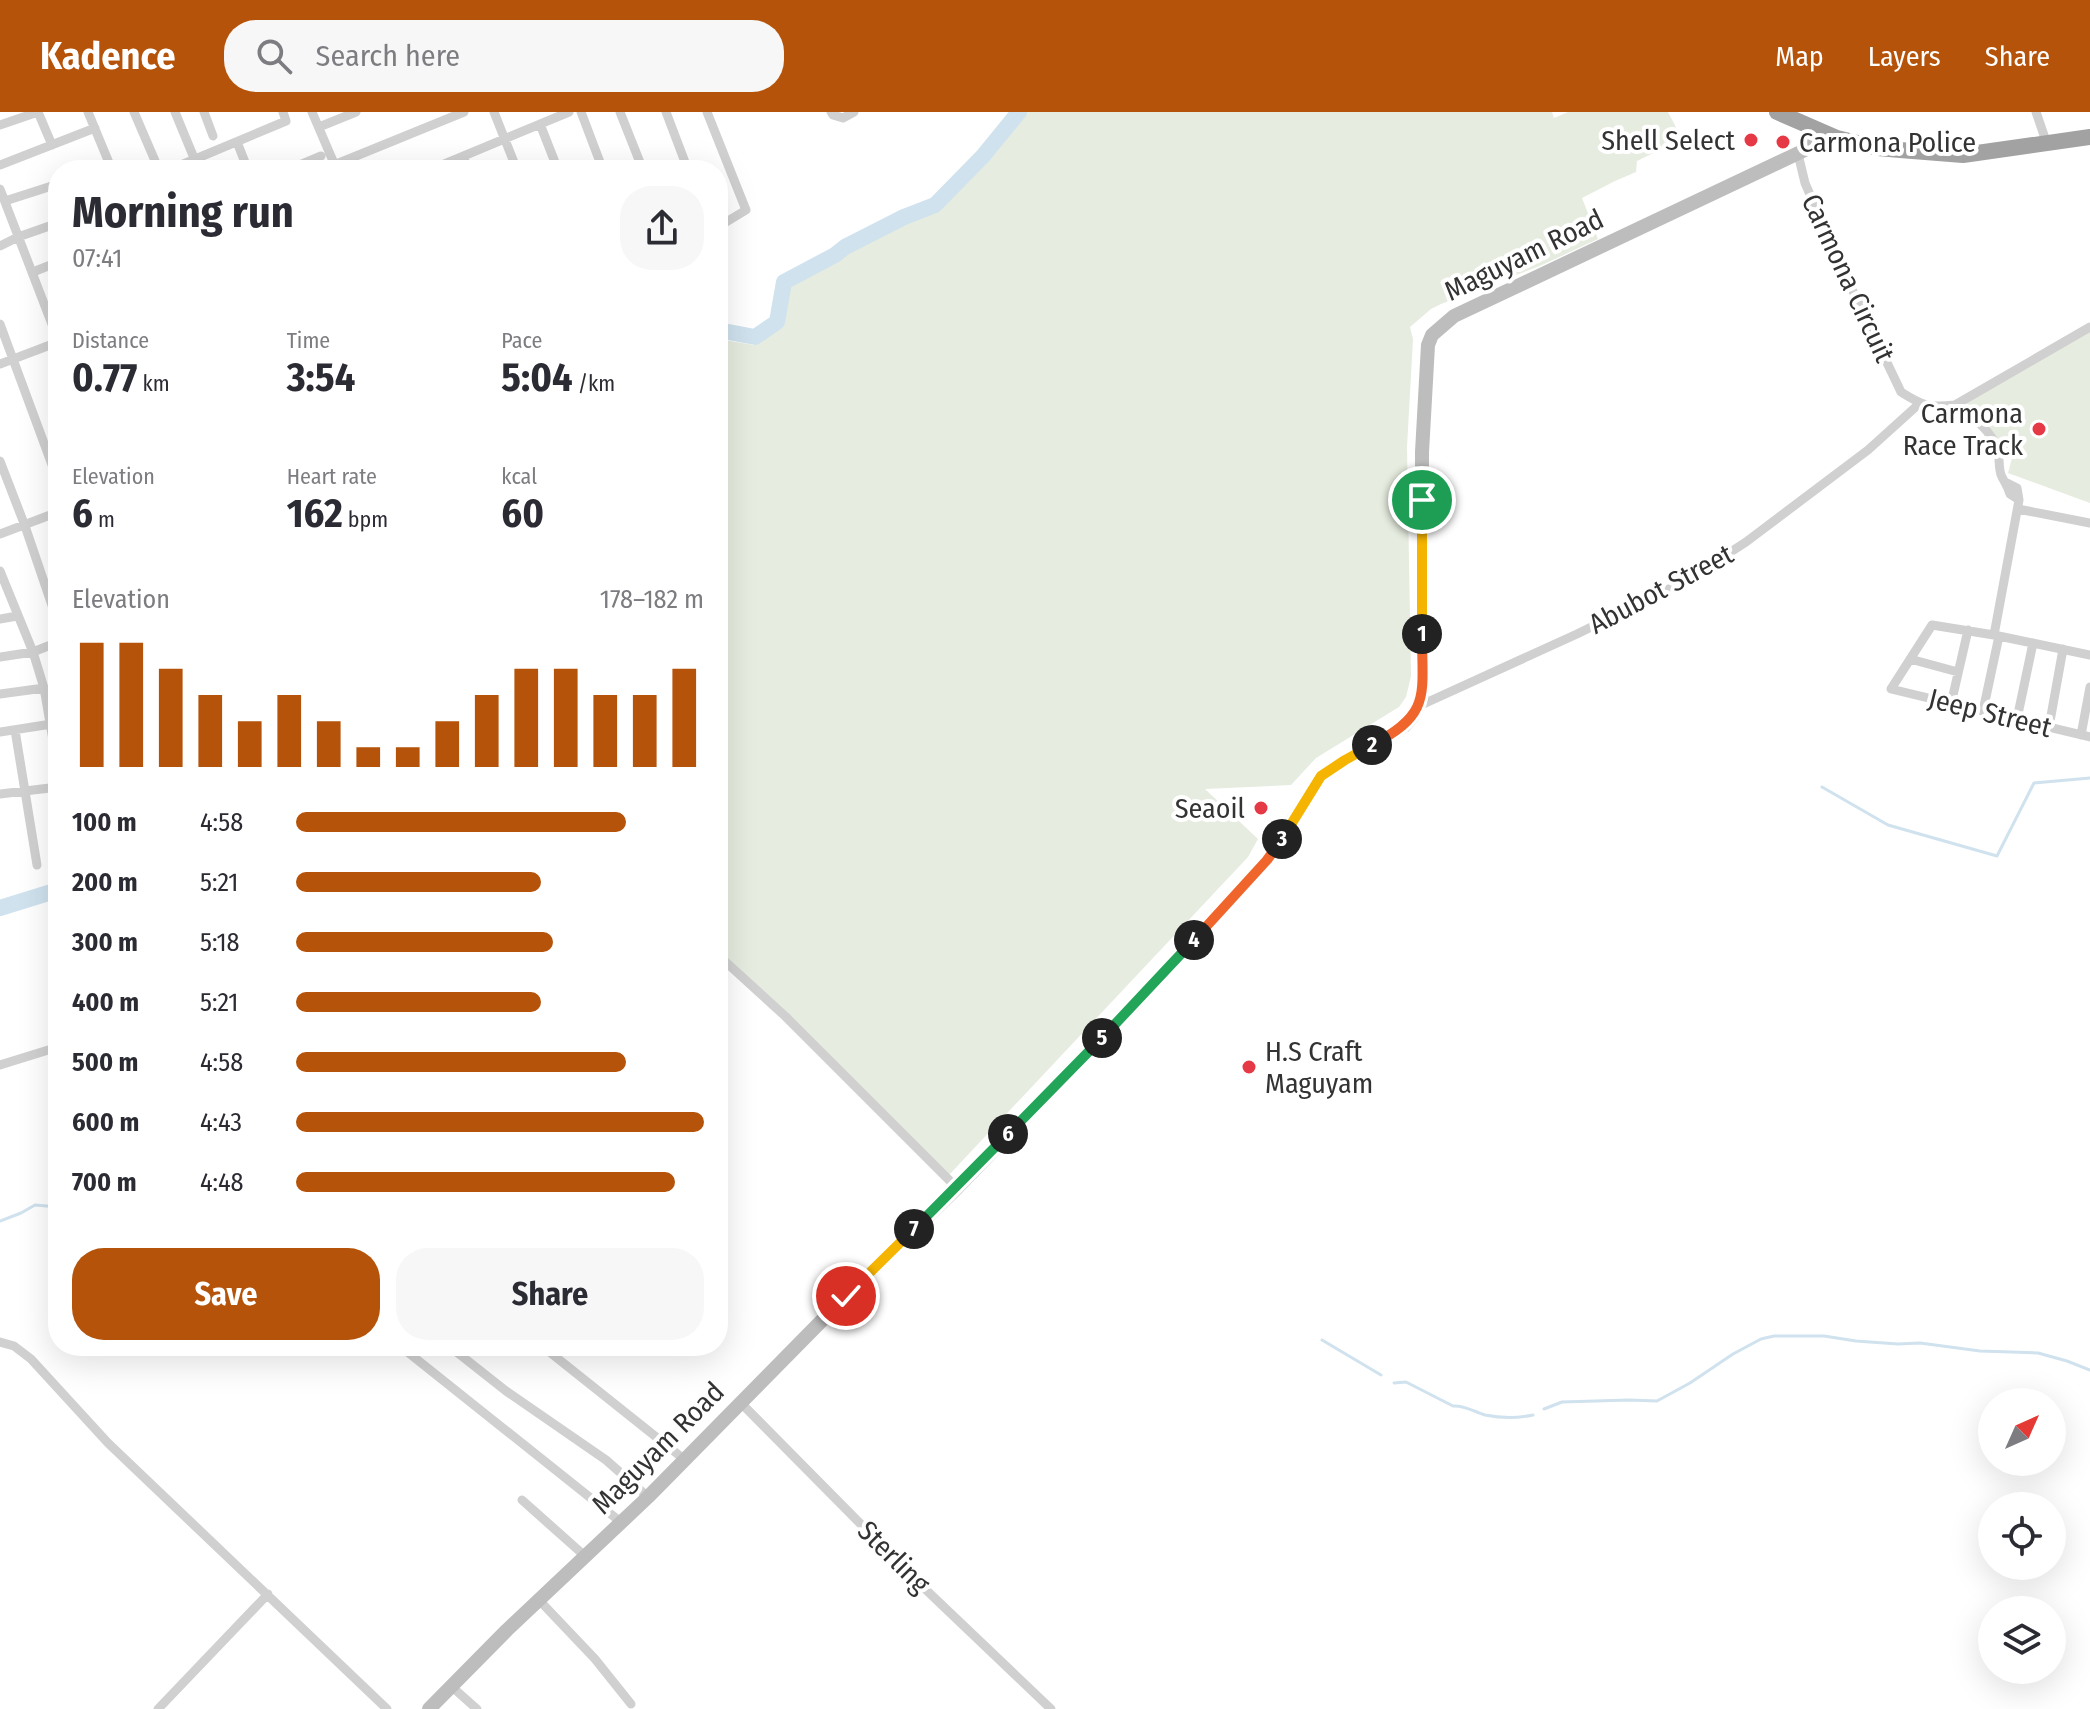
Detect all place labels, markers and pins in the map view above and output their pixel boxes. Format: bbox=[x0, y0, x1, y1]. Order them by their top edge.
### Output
place label: Shell Select bbox=[1601, 124, 1736, 157]
place label: Carmona Police bbox=[1799, 126, 1976, 159]
marker: Shell Select bbox=[1742, 131, 1760, 149]
marker: Carmona Police bbox=[1774, 133, 1792, 151]
place label: Carmona Race Track bbox=[1903, 397, 2024, 462]
marker: Carmona Race Track bbox=[2030, 420, 2048, 438]
pin bbox=[1388, 466, 1456, 534]
pin: 1 bbox=[1402, 614, 1442, 654]
pin: 2 bbox=[1352, 725, 1392, 765]
place label: Seaoil bbox=[1175, 792, 1245, 825]
marker: Seaoil bbox=[1252, 799, 1270, 817]
pin: 3 bbox=[1262, 819, 1302, 859]
pin: 4 bbox=[1174, 920, 1214, 960]
pin: 5 bbox=[1082, 1018, 1122, 1058]
place label: H.S Craft Maguyam bbox=[1265, 1035, 1373, 1100]
marker: H.S Craft Maguyam bbox=[1240, 1058, 1258, 1076]
pin: 6 bbox=[988, 1114, 1028, 1154]
pin: 7 bbox=[894, 1209, 934, 1249]
pin bbox=[812, 1262, 880, 1330]

